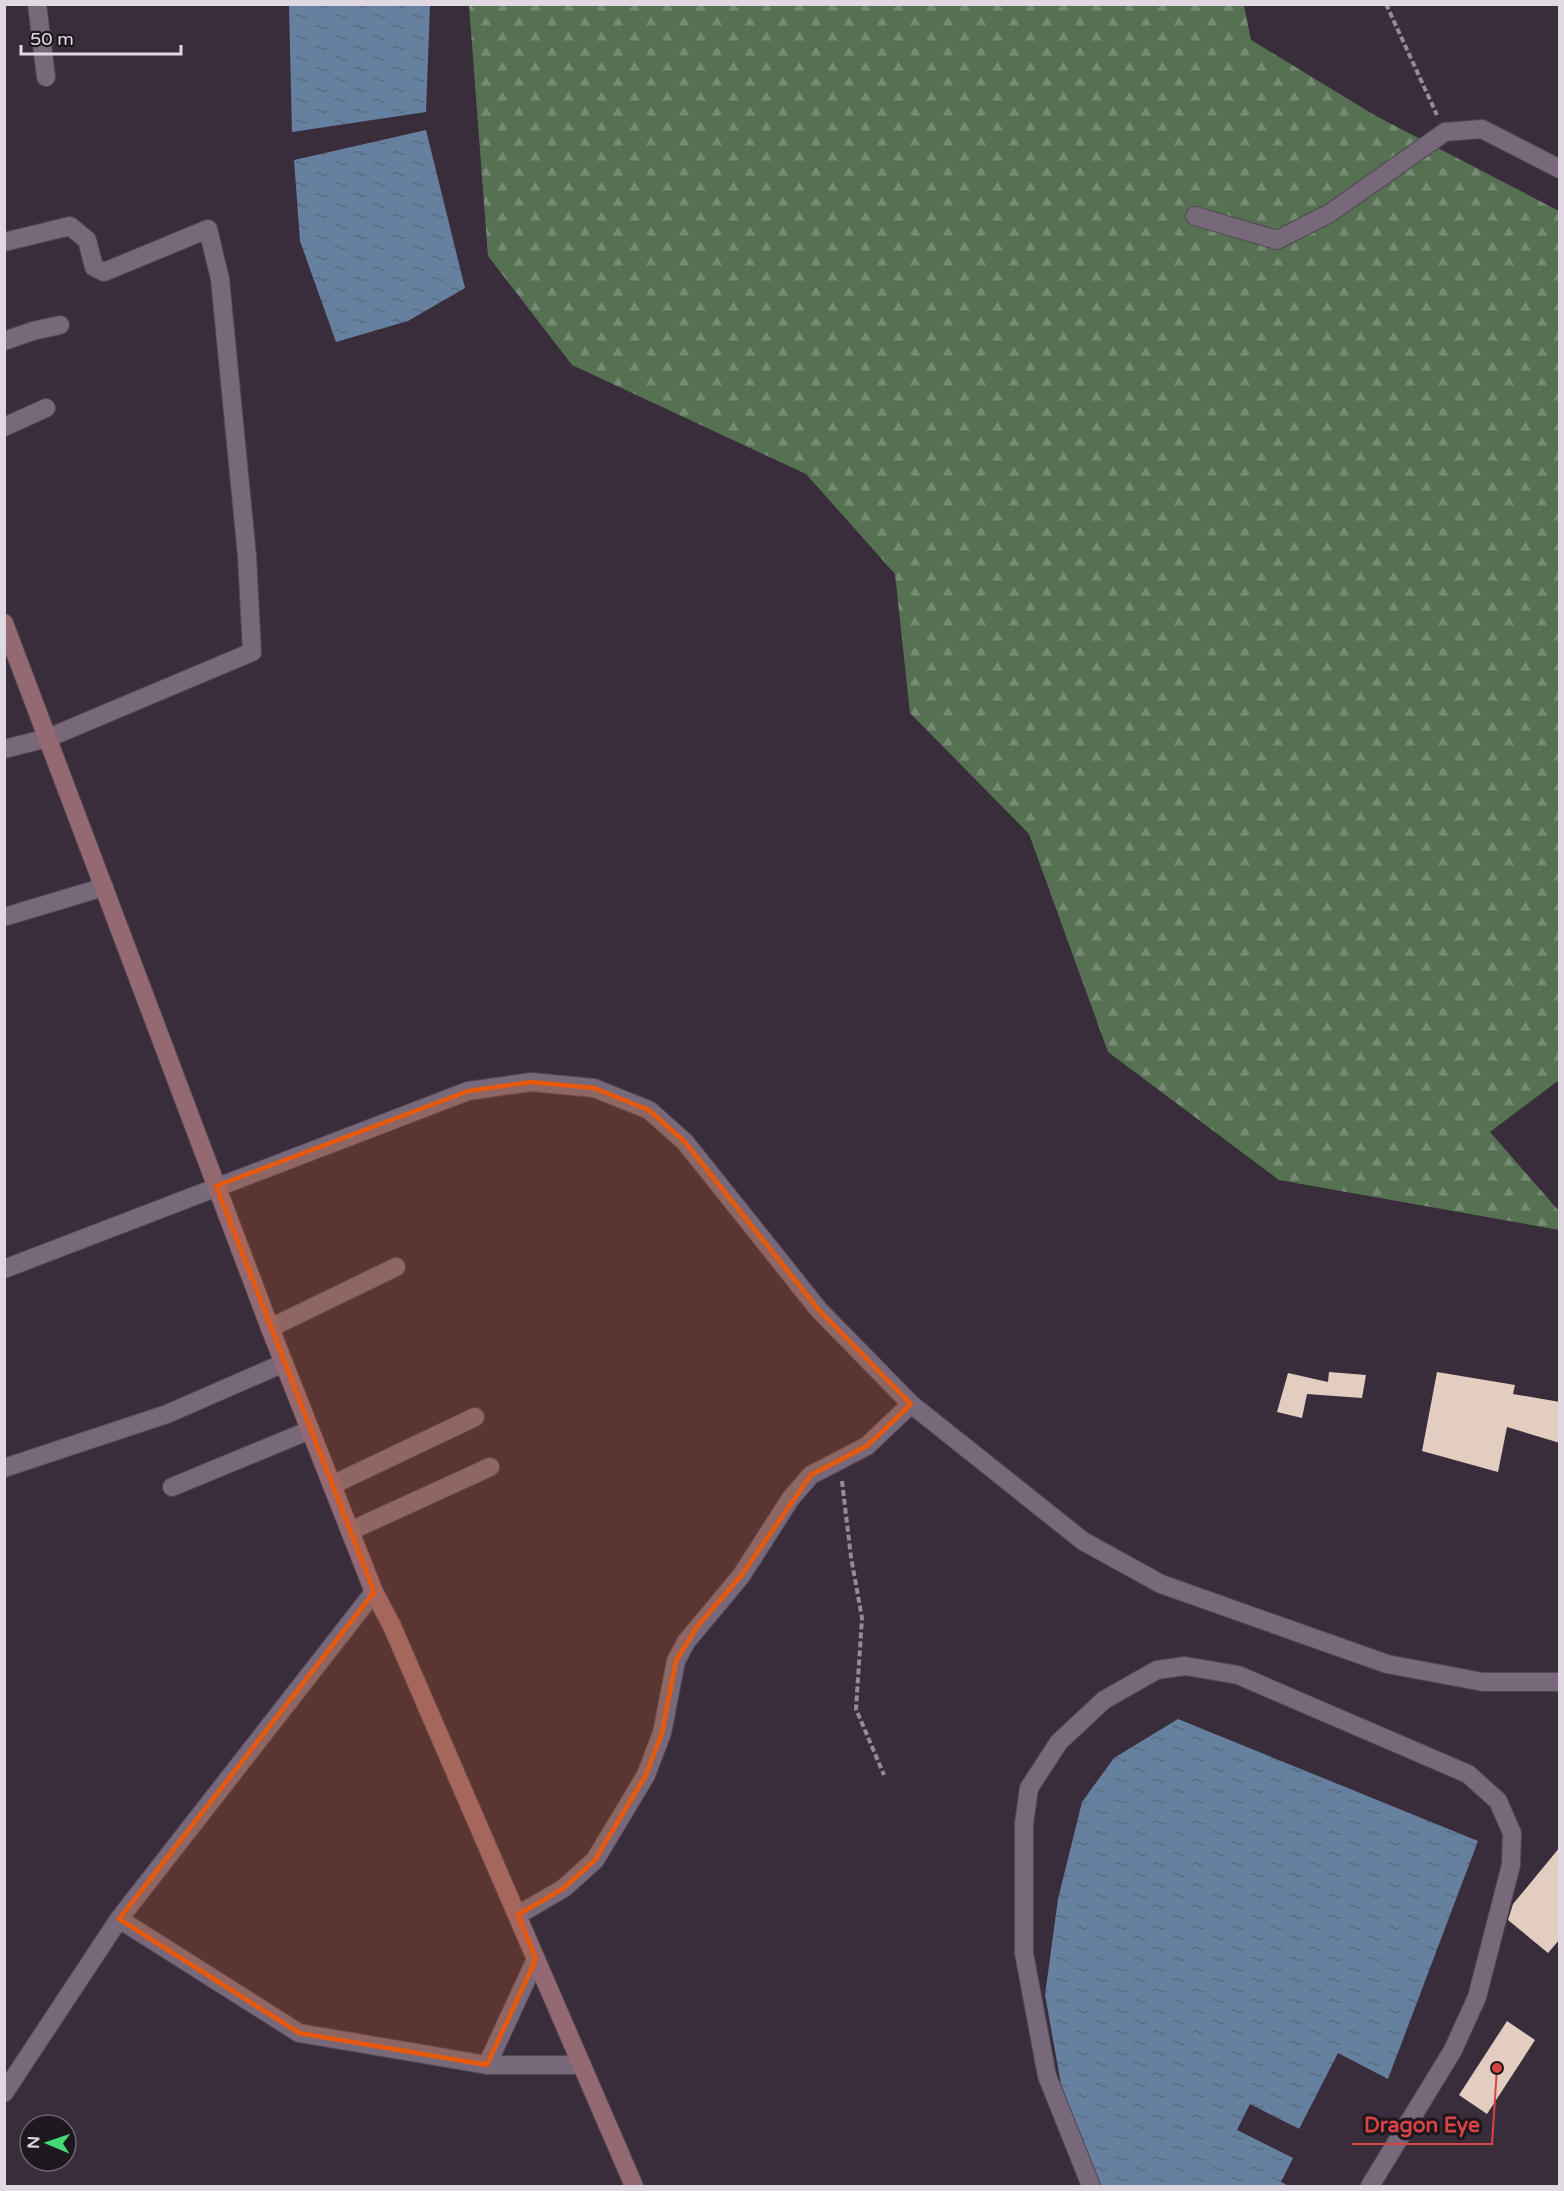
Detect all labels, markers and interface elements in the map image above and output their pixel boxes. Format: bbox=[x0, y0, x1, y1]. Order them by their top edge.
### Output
scale bar bbox=[21, 18, 182, 56]
text: 50 m bbox=[30, 28, 74, 50]
callout: Dragon Eye bbox=[1352, 2105, 1492, 2144]
north arrow bbox=[18, 2113, 78, 2173]
text: Dragon Eye bbox=[1364, 2113, 1480, 2138]
text: N bbox=[24, 2136, 44, 2149]

